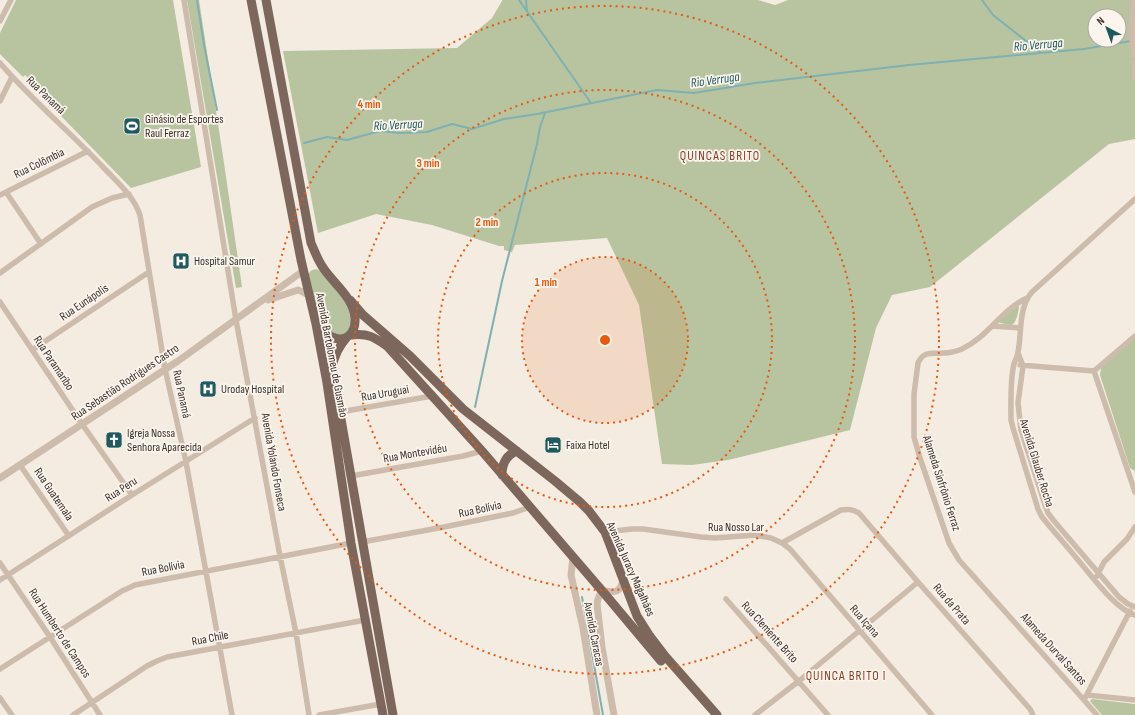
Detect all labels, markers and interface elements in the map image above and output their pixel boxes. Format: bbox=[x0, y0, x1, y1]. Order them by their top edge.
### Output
north arrow bbox=[1087, 8, 1127, 48]
text: N bbox=[1094, 14, 1107, 28]
water label: Rio Verruga bbox=[1013, 35, 1064, 55]
water label: Rio Verruga bbox=[690, 69, 741, 91]
street label: Rua Panamá bbox=[23, 73, 69, 118]
text: 4 min bbox=[357, 97, 381, 112]
place label: Ginásio de Esportes Raul Ferraz bbox=[145, 112, 224, 141]
sports icon: Ginásio de Esportes Raul Ferraz bbox=[122, 116, 142, 136]
water label: Rio Verruga bbox=[373, 116, 424, 134]
street label: Rua Colômbia bbox=[11, 145, 67, 182]
district label: QUINCAS BRITO bbox=[680, 148, 760, 164]
text: 3 min bbox=[417, 156, 439, 171]
text: 2 min bbox=[476, 215, 498, 230]
hospital icon: Hospital Samur bbox=[171, 251, 191, 271]
place label: Hospital Samur bbox=[194, 254, 255, 269]
text: 1 min bbox=[535, 275, 557, 290]
street label: Rua Eunápolis bbox=[57, 281, 112, 324]
street label: Avenida Bartolomeu de Gusmão bbox=[312, 291, 351, 419]
street label: Rua Paramaribo bbox=[30, 333, 77, 393]
centre of rings bbox=[598, 333, 612, 347]
street label: Rua Sebastião Rodrigues Castro bbox=[69, 341, 182, 424]
street label: Rua Panamá bbox=[169, 369, 194, 420]
hospital icon: Uroday Hospital bbox=[198, 379, 218, 399]
place label: Uroday Hospital bbox=[221, 382, 284, 397]
street label: Rua Uruguai bbox=[360, 382, 410, 405]
street label: Avenida Yolando Fonseca bbox=[257, 411, 290, 513]
street label: Avenida Glauber Rocha bbox=[1016, 416, 1057, 509]
place label: Igreja Nossa Senhora Aparecida bbox=[127, 426, 202, 455]
church icon: Igreja Nossa Senhora Aparecida bbox=[104, 430, 124, 450]
street label: Alameda Sinfrônio Ferraz bbox=[919, 433, 964, 533]
hotel icon: Faixa Hotel bbox=[543, 435, 563, 455]
place label: Faixa Hotel bbox=[566, 438, 610, 453]
street label: Rua Montevidéu bbox=[382, 441, 448, 466]
street label: Rua Guatemala bbox=[31, 465, 77, 524]
street label: Rua Peru bbox=[102, 473, 140, 505]
street label: Rua Bolívia bbox=[457, 498, 503, 521]
street label: Avenida Juracy Magalhães bbox=[603, 519, 658, 619]
street label: Rua Nosso Lar bbox=[708, 520, 765, 535]
street label: Rua Bolívia bbox=[140, 557, 186, 580]
street label: Rua da Prata bbox=[930, 581, 974, 628]
street label: Rua Humberto de Campos bbox=[25, 586, 94, 681]
street label: Rua Clemente Brito bbox=[738, 598, 801, 666]
street label: Avenida Caracas bbox=[580, 600, 607, 667]
street label: Rua Içana bbox=[846, 602, 883, 641]
street label: Alameda Durval Santos bbox=[1017, 609, 1090, 688]
street label: Rua Chile bbox=[190, 628, 230, 649]
district label: QUINCA BRITO I bbox=[806, 668, 886, 684]

